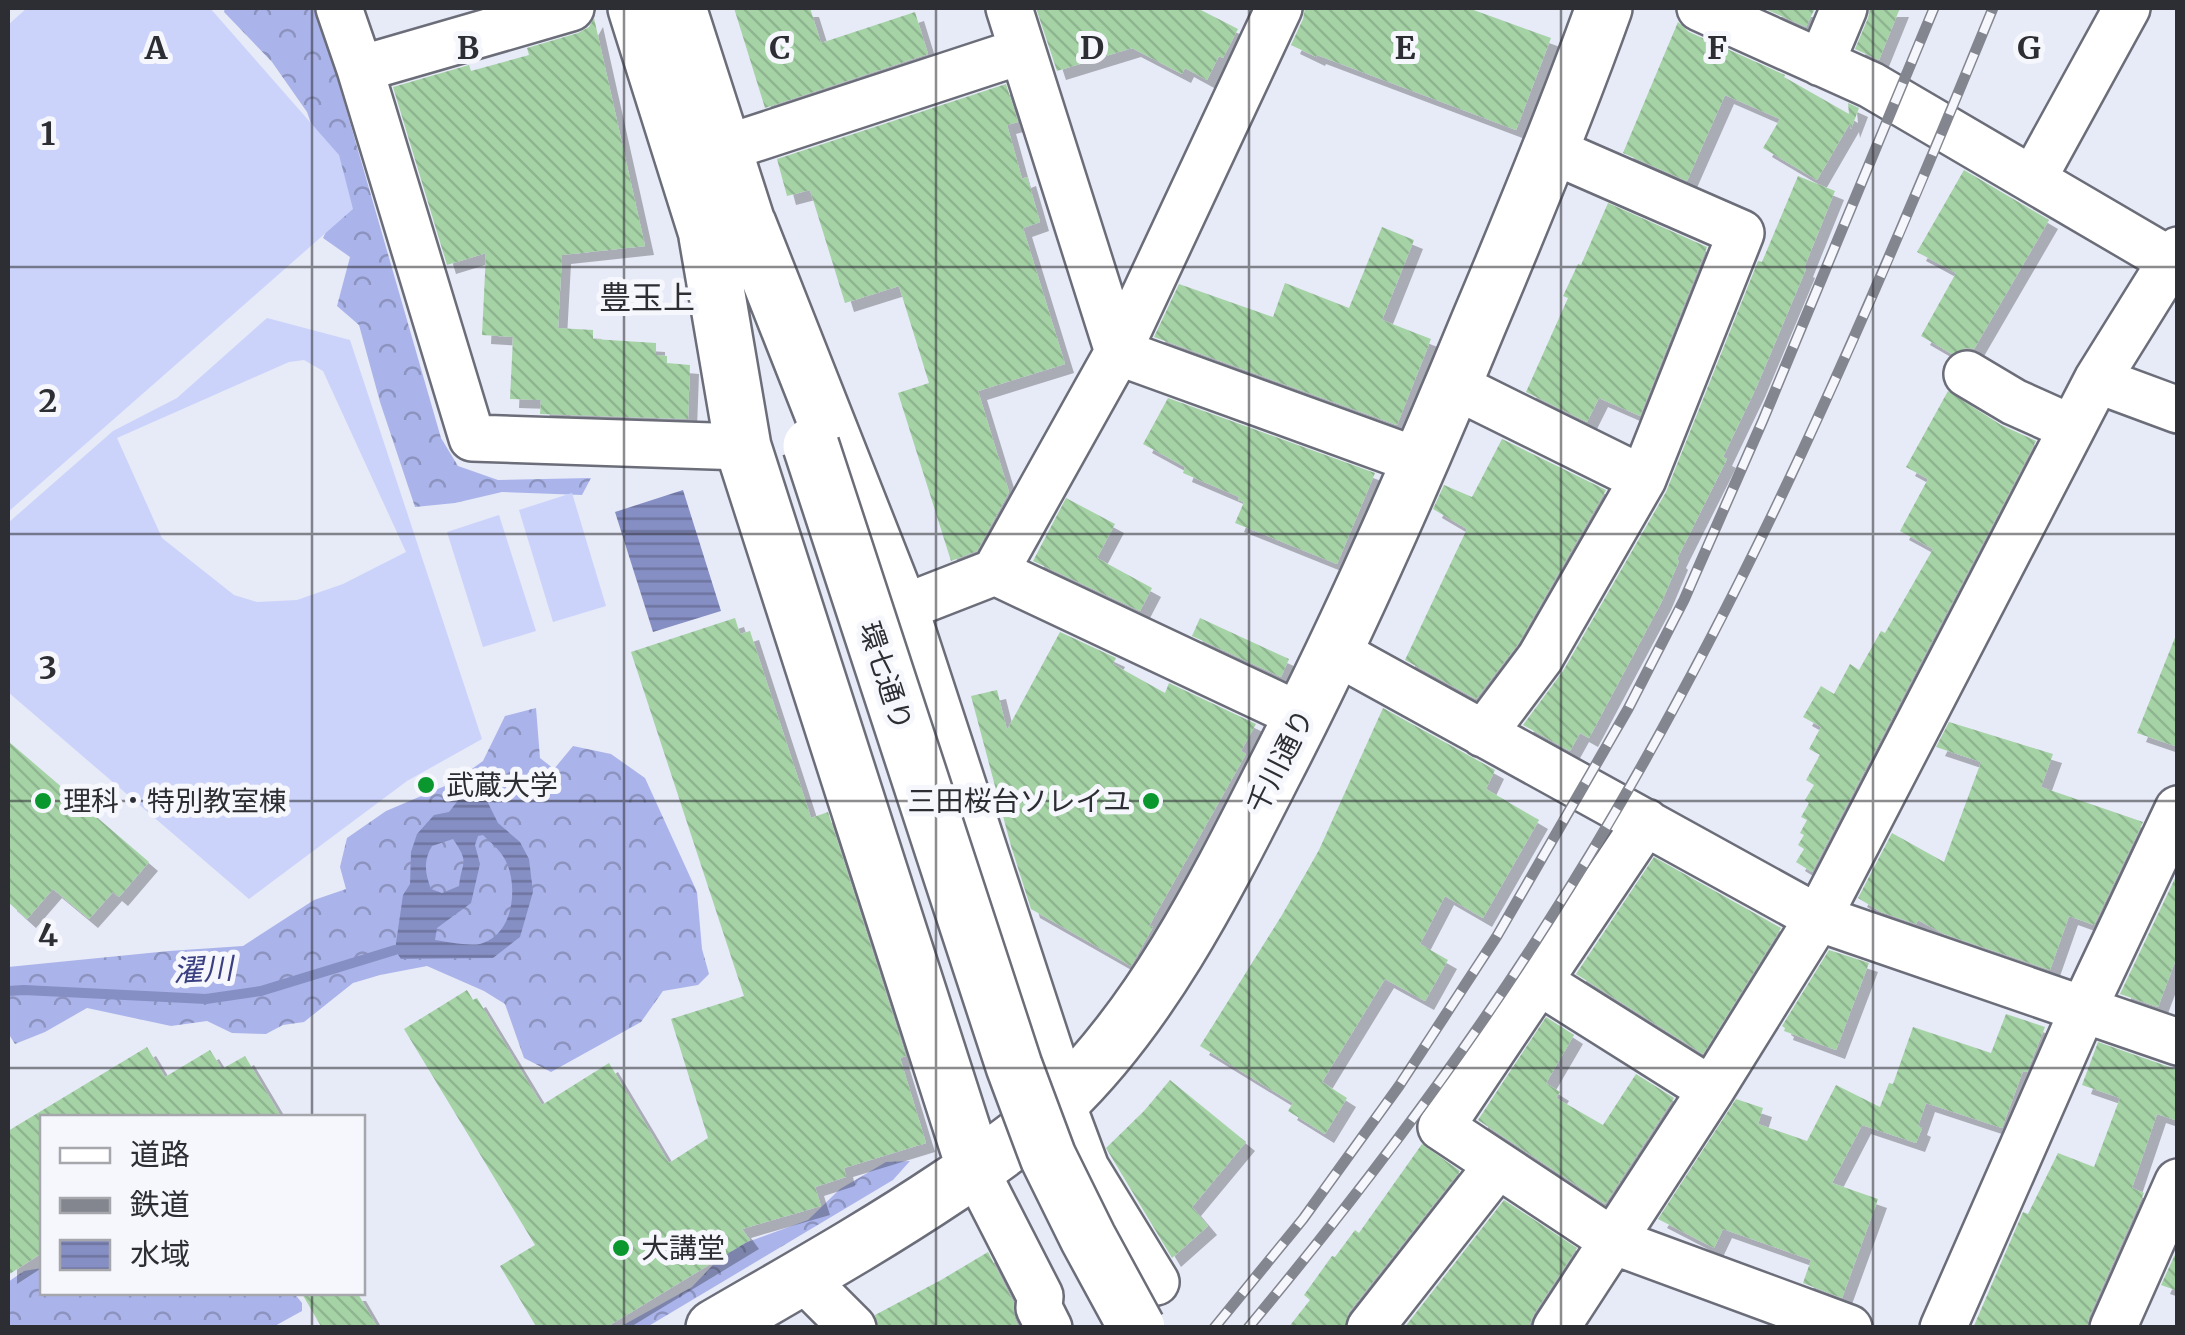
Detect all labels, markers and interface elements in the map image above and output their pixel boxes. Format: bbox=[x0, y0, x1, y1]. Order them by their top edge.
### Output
text: A bbox=[144, 28, 169, 68]
text: B bbox=[457, 28, 479, 68]
text: C bbox=[769, 28, 791, 68]
text: D bbox=[1080, 28, 1104, 68]
text: E bbox=[1395, 28, 1416, 68]
text: F bbox=[1707, 28, 1727, 68]
text: G bbox=[2017, 28, 2041, 68]
text: 1 bbox=[41, 114, 56, 154]
district label: 豊玉上 bbox=[599, 278, 695, 318]
text: 2 bbox=[39, 381, 57, 421]
street label: 環七通り bbox=[852, 617, 920, 735]
text: 3 bbox=[39, 648, 57, 688]
street label: 千川通り bbox=[1239, 703, 1321, 819]
place label: 武蔵大学 bbox=[446, 767, 558, 803]
marker: 武蔵大学 bbox=[415, 774, 437, 796]
place label: 理科・特別教室棟 bbox=[63, 783, 287, 819]
place label: 三田桜台ソレイユ bbox=[908, 783, 1131, 819]
marker: 理科・特別教室棟 bbox=[32, 790, 54, 812]
marker: 三田桜台ソレイユ bbox=[1140, 790, 1162, 812]
text: 4 bbox=[38, 915, 58, 955]
water label: 濯川 bbox=[172, 948, 237, 990]
legend bbox=[40, 1115, 365, 1295]
text: 道路 bbox=[130, 1135, 190, 1173]
text: 鉄道 bbox=[130, 1185, 190, 1223]
place label: 大講堂 bbox=[641, 1230, 725, 1266]
text: 水域 bbox=[130, 1235, 190, 1273]
marker: 大講堂 bbox=[610, 1237, 632, 1259]

